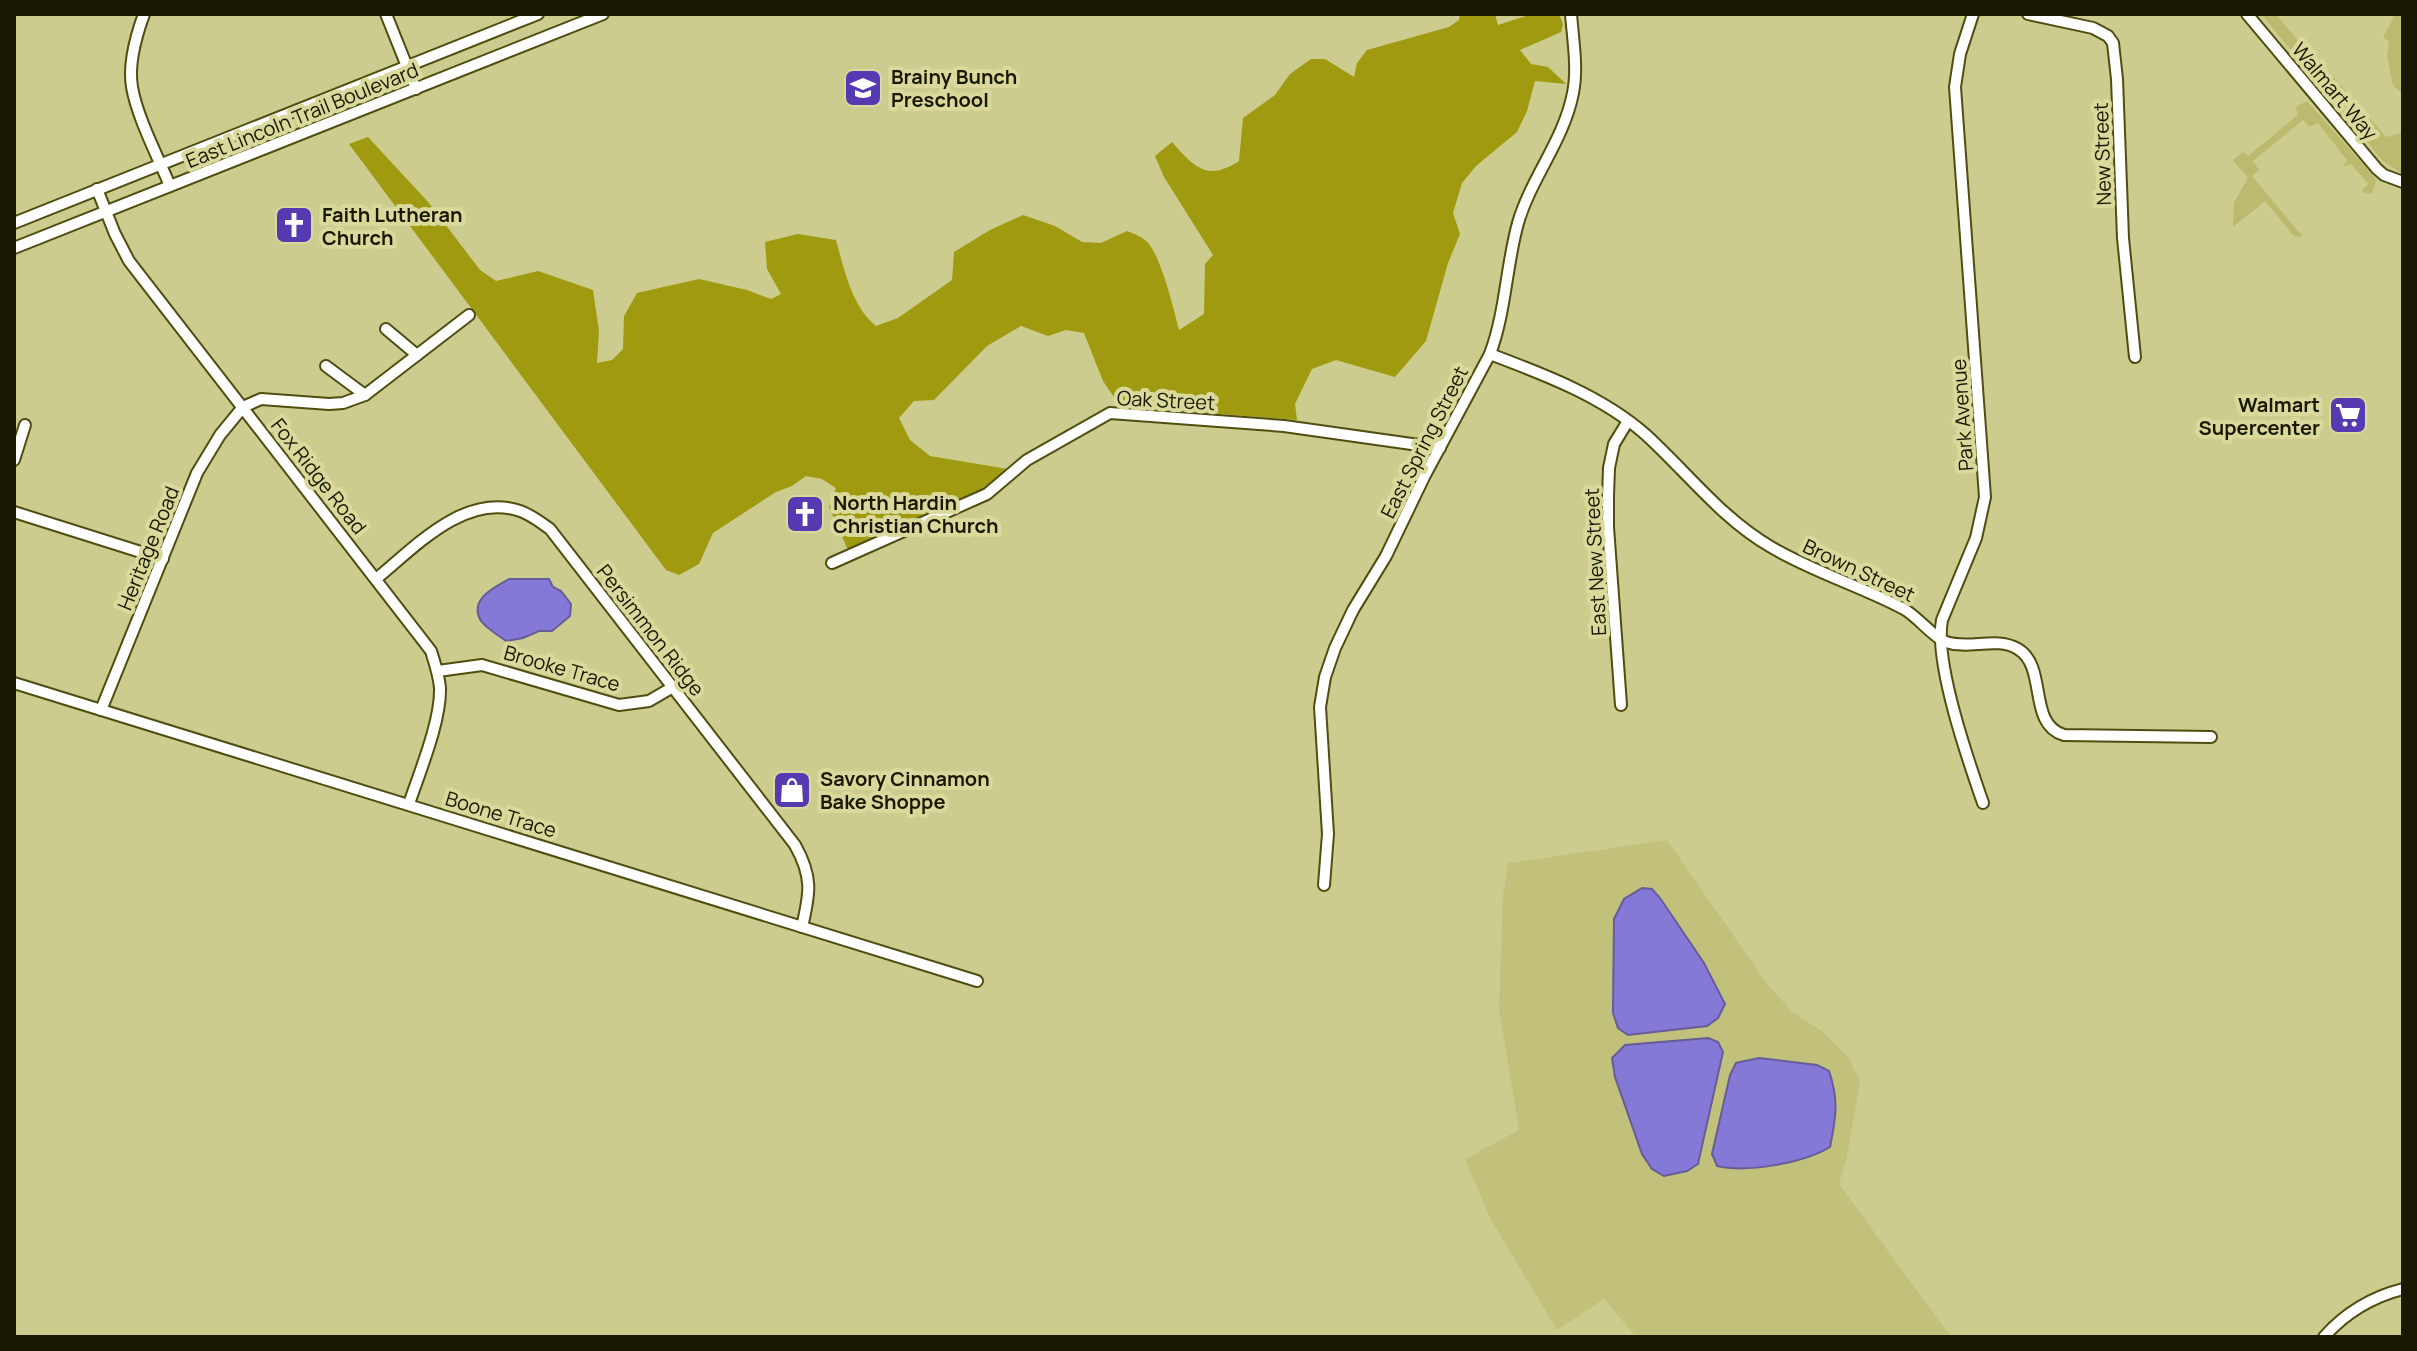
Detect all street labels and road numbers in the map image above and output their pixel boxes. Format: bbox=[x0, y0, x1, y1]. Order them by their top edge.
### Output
street label: Walmart Way bbox=[2286, 36, 2384, 146]
street label: East Lincoln Trail Boulevard bbox=[182, 56, 422, 174]
street label: New Street bbox=[2087, 102, 2117, 206]
street label: Park Avenue bbox=[1945, 358, 1979, 472]
street label: East Spring Street bbox=[1374, 361, 1474, 523]
street label: Oak Street bbox=[1116, 384, 1216, 416]
street label: Fox Ridge Road bbox=[265, 413, 373, 539]
street label: Heritage Road bbox=[111, 482, 185, 614]
street label: East New Street bbox=[1578, 487, 1612, 637]
street label: Brown Street bbox=[1799, 532, 1919, 608]
street label: Persimmon Ridge bbox=[591, 559, 711, 701]
street label: Brooke Trace bbox=[501, 639, 623, 697]
street label: Boone Trace bbox=[442, 784, 560, 844]

